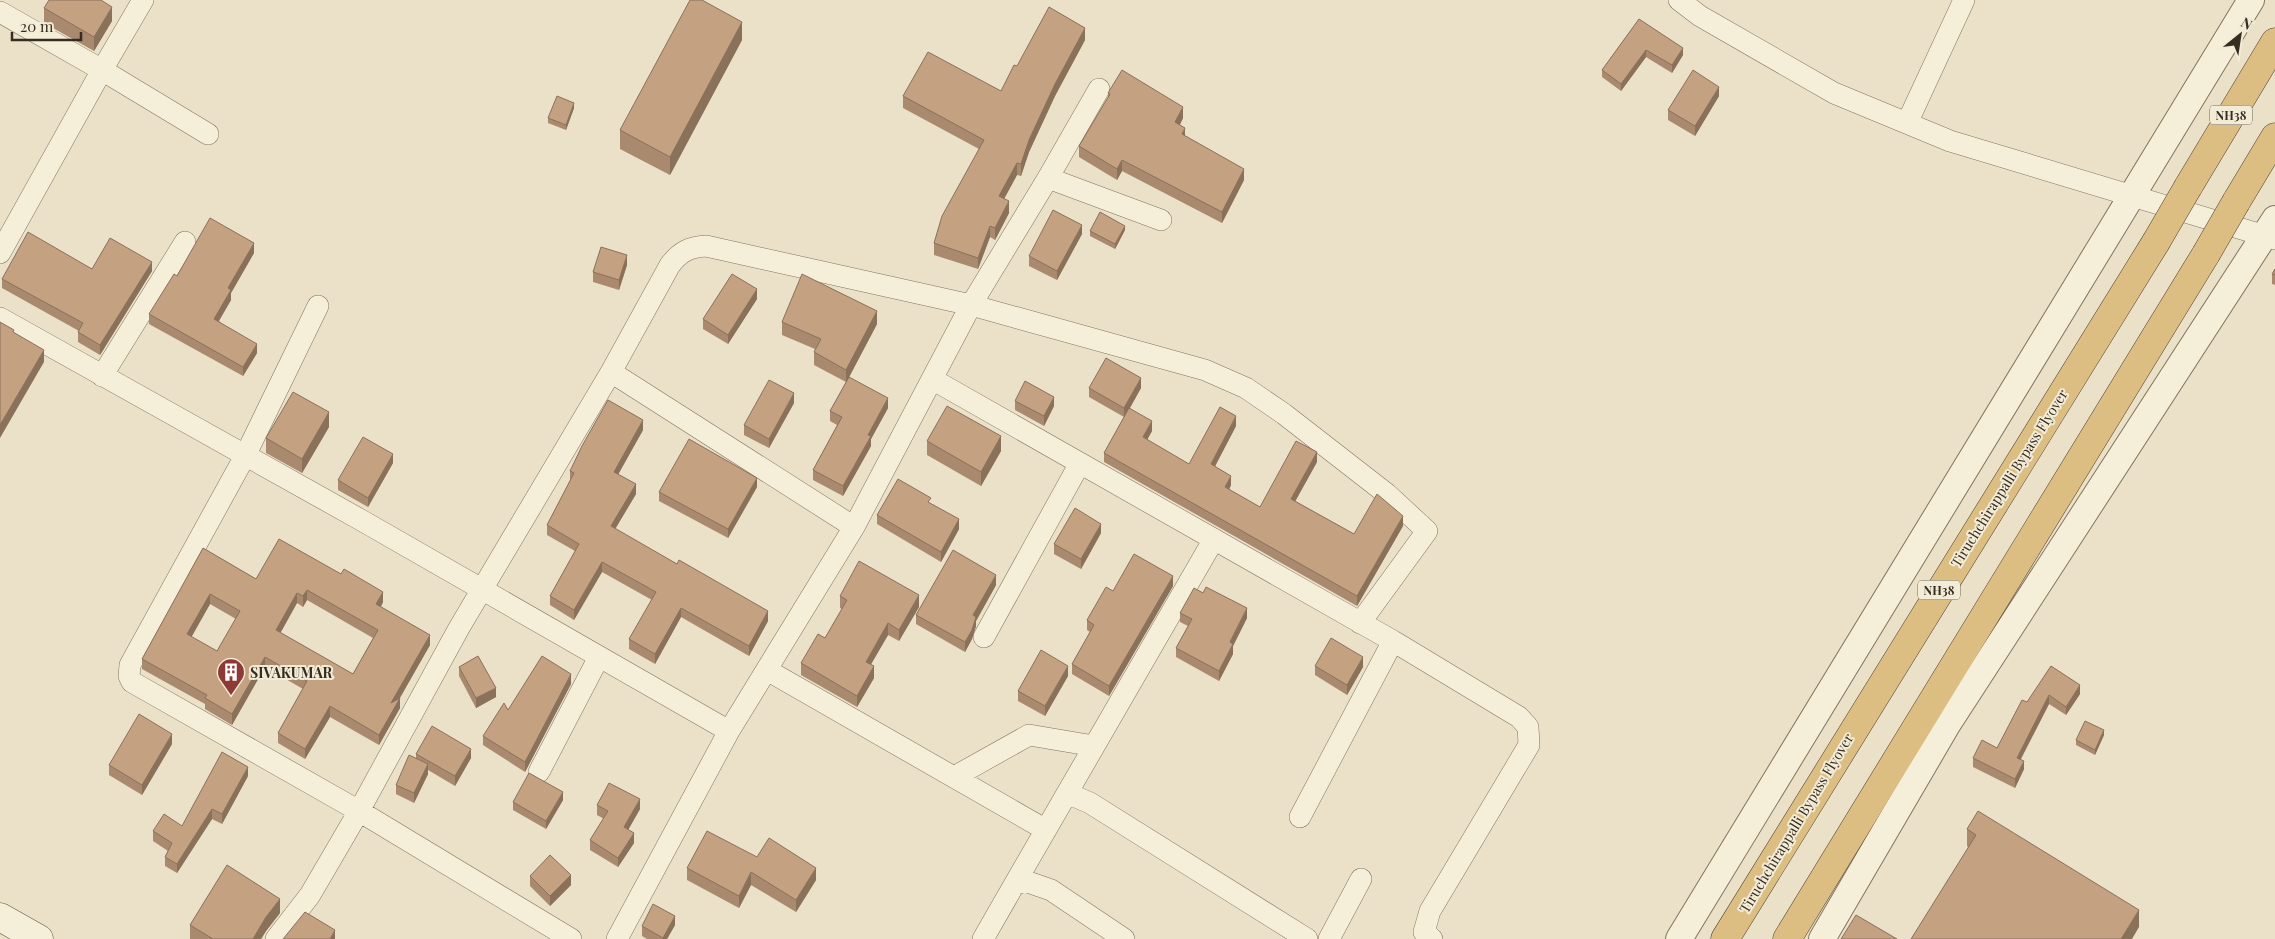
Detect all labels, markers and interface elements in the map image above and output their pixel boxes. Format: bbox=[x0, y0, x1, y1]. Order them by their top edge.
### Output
scale bar bbox=[12, 10, 81, 42]
north arrow bbox=[2215, 10, 2265, 60]
text: N bbox=[2238, 13, 2256, 34]
text: 20 m bbox=[20, 16, 54, 36]
road number: NH38 bbox=[2210, 106, 2252, 124]
street label: Tiruchchirappalli Bypass Flyover bbox=[1946, 385, 2072, 571]
road number: NH38 bbox=[1918, 580, 1960, 600]
building icon: SIVAKUMAR bbox=[216, 657, 246, 696]
place label: SIVAKUMAR bbox=[250, 663, 332, 682]
street label: Tiruchchirappalli Bypass Flyover bbox=[1735, 729, 1858, 916]

